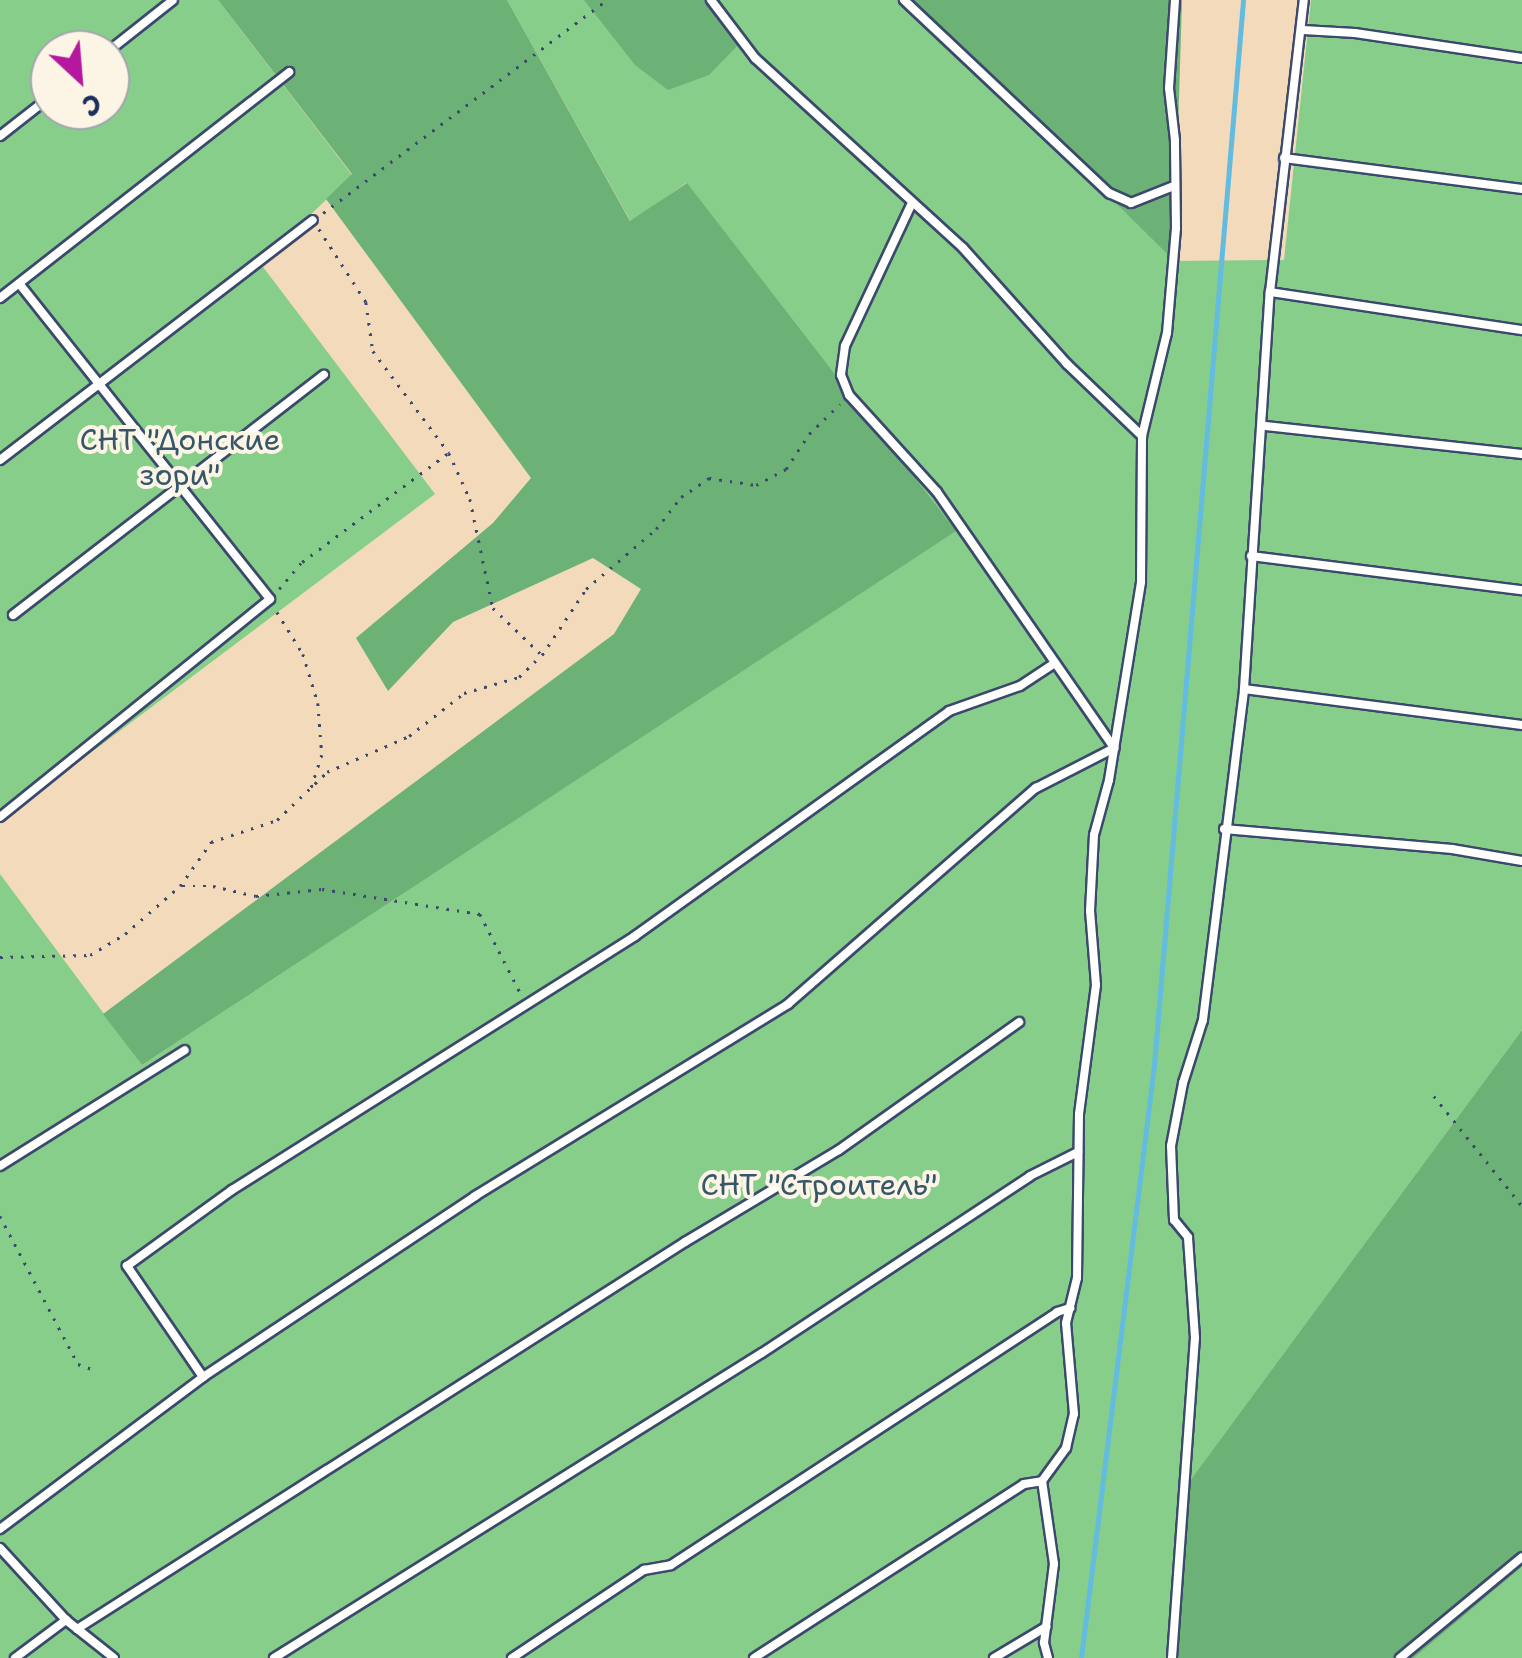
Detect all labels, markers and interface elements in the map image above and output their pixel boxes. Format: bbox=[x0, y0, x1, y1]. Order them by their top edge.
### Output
north arrow bbox=[30, 30, 130, 130]
text: С bbox=[76, 84, 108, 126]
park label: СНТ "Донские зори" bbox=[80, 422, 280, 492]
park label: СНТ "Строитель" bbox=[700, 1167, 938, 1203]

